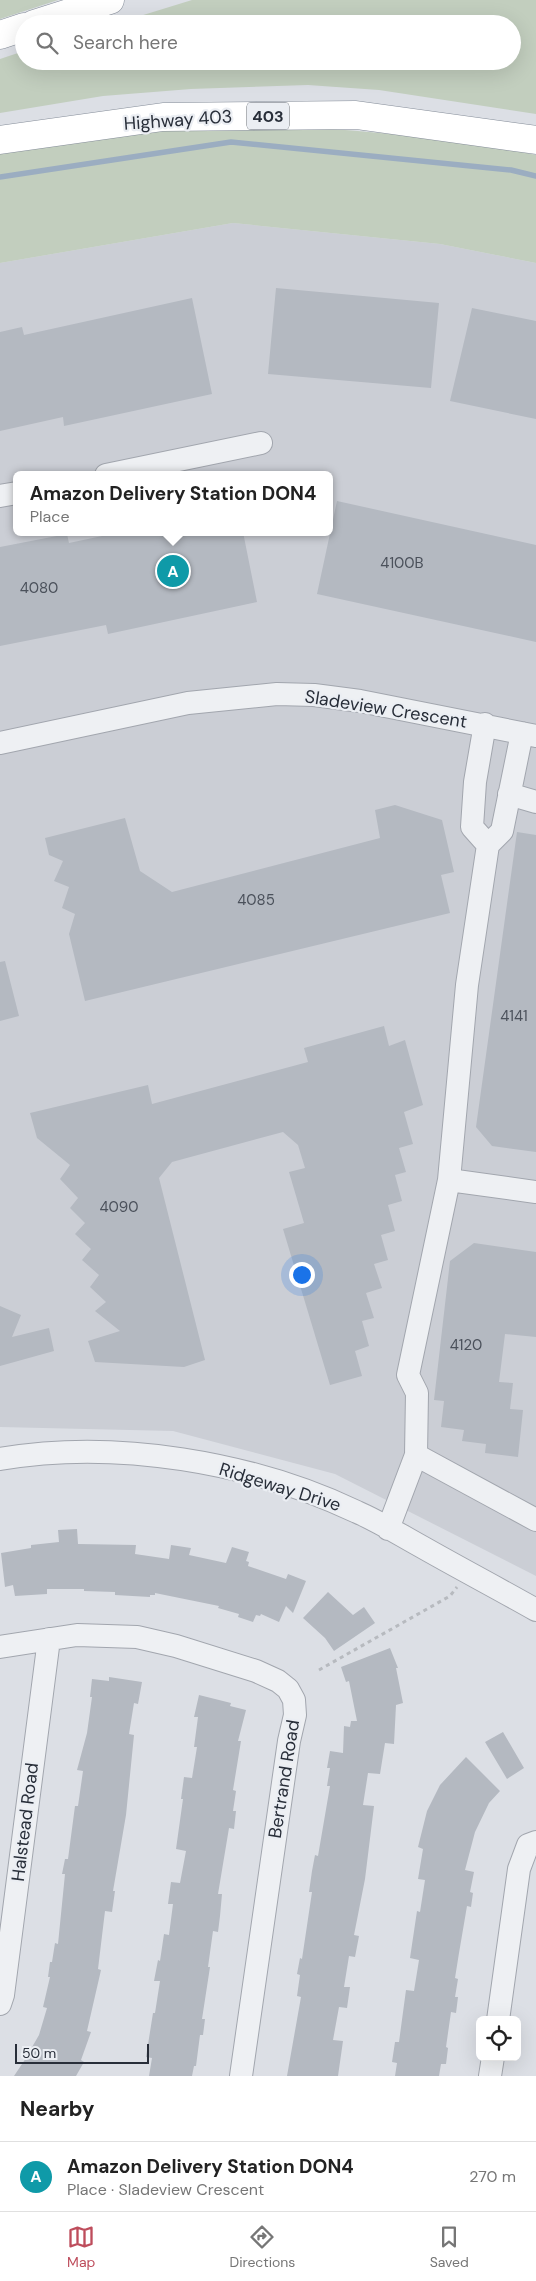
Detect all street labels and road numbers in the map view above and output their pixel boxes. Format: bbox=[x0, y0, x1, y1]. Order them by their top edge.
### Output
road number: 403 bbox=[247, 102, 289, 130]
street label: Highway 403 bbox=[123, 104, 233, 136]
street label: Sladeview Crescent bbox=[303, 684, 469, 734]
street label: Ridgeway Drive bbox=[216, 1457, 344, 1517]
street label: Bertrand Road bbox=[263, 1718, 305, 1840]
street label: Halstead Road bbox=[6, 1761, 44, 1883]

